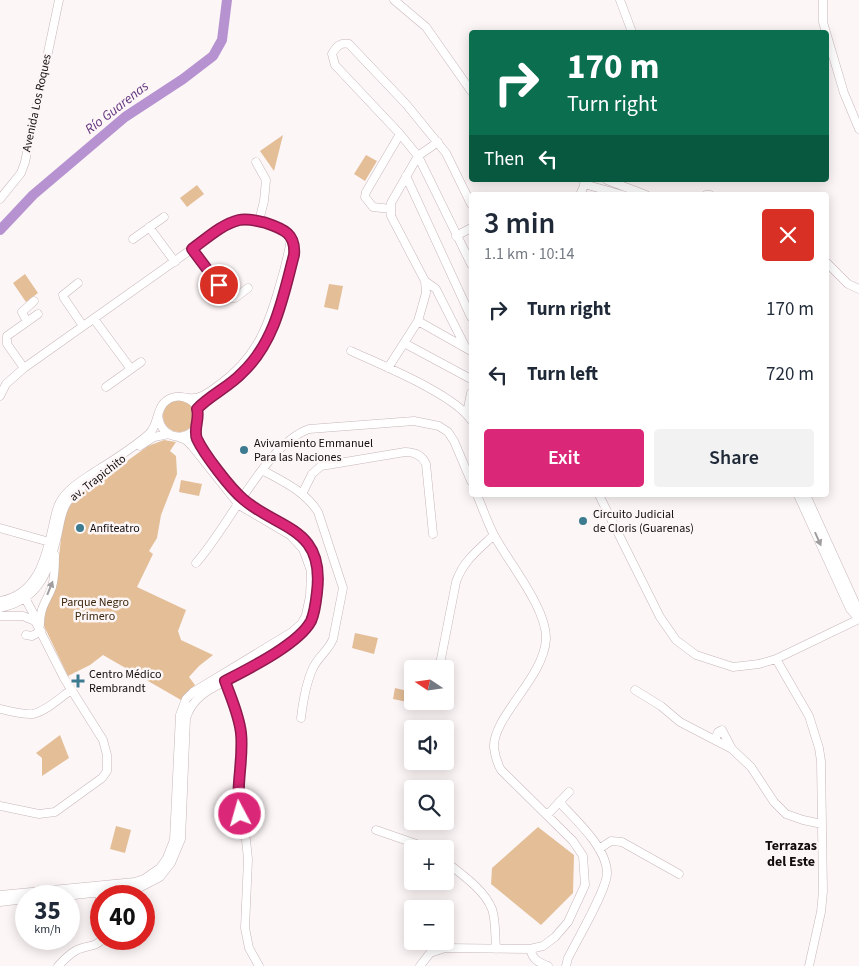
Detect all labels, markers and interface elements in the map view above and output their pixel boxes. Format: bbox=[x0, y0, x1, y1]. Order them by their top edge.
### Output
text: 170 m bbox=[567, 42, 659, 92]
icon: right bbox=[484, 50, 549, 115]
street label: Avenida Los Roques bbox=[18, 53, 56, 153]
water label: Río Guarenas bbox=[81, 77, 153, 139]
text: Turn right bbox=[567, 88, 657, 120]
icon: left bbox=[534, 145, 562, 173]
text: Then bbox=[484, 146, 524, 173]
text: 3 min bbox=[484, 202, 555, 245]
button: close bbox=[762, 209, 814, 261]
text: 1.1 km · 10:14 bbox=[484, 243, 574, 265]
pin bbox=[198, 264, 240, 306]
icon: arrive bbox=[205, 271, 233, 299]
icon: right bbox=[484, 296, 512, 324]
text: Turn right bbox=[527, 296, 611, 323]
text: 170 m bbox=[766, 296, 814, 323]
icon: left bbox=[484, 361, 512, 389]
text: Turn left bbox=[527, 361, 598, 388]
text: 720 m bbox=[766, 361, 814, 388]
button: Exit bbox=[484, 429, 644, 487]
button: Share bbox=[654, 429, 814, 487]
place label: Avivamiento Emmanuel Para las Naciones bbox=[254, 435, 373, 466]
marker: Avivamiento Emmanuel Para las Naciones bbox=[238, 444, 250, 456]
street label: av. Trapichito bbox=[66, 451, 130, 505]
place label: Circuito Judicial de Cloris (Guarenas) bbox=[593, 506, 694, 537]
marker: Circuito Judicial de Cloris (Guarenas) bbox=[577, 515, 589, 527]
place label: Anfiteatro bbox=[90, 520, 140, 537]
marker: Anfiteatro bbox=[74, 522, 86, 534]
one-way arrow bbox=[814, 532, 822, 546]
one-way arrow bbox=[46, 580, 54, 595]
park label: Parque Negro Primero bbox=[61, 594, 129, 625]
north arrow bbox=[404, 660, 454, 710]
map controls bbox=[404, 660, 454, 950]
place label: Centro Médico Rembrandt bbox=[89, 666, 161, 697]
marker: Centro Médico Rembrandt bbox=[71, 674, 85, 688]
button: sound bbox=[404, 720, 454, 770]
button: search bbox=[404, 780, 454, 830]
position arrow bbox=[213, 787, 265, 839]
district label: Terrazas del Este bbox=[765, 836, 817, 872]
button: + bbox=[404, 840, 454, 890]
speed limit sign: 40 bbox=[90, 885, 155, 950]
text: 35 bbox=[34, 893, 61, 929]
button: − bbox=[404, 900, 454, 950]
text: km/h bbox=[34, 921, 61, 938]

